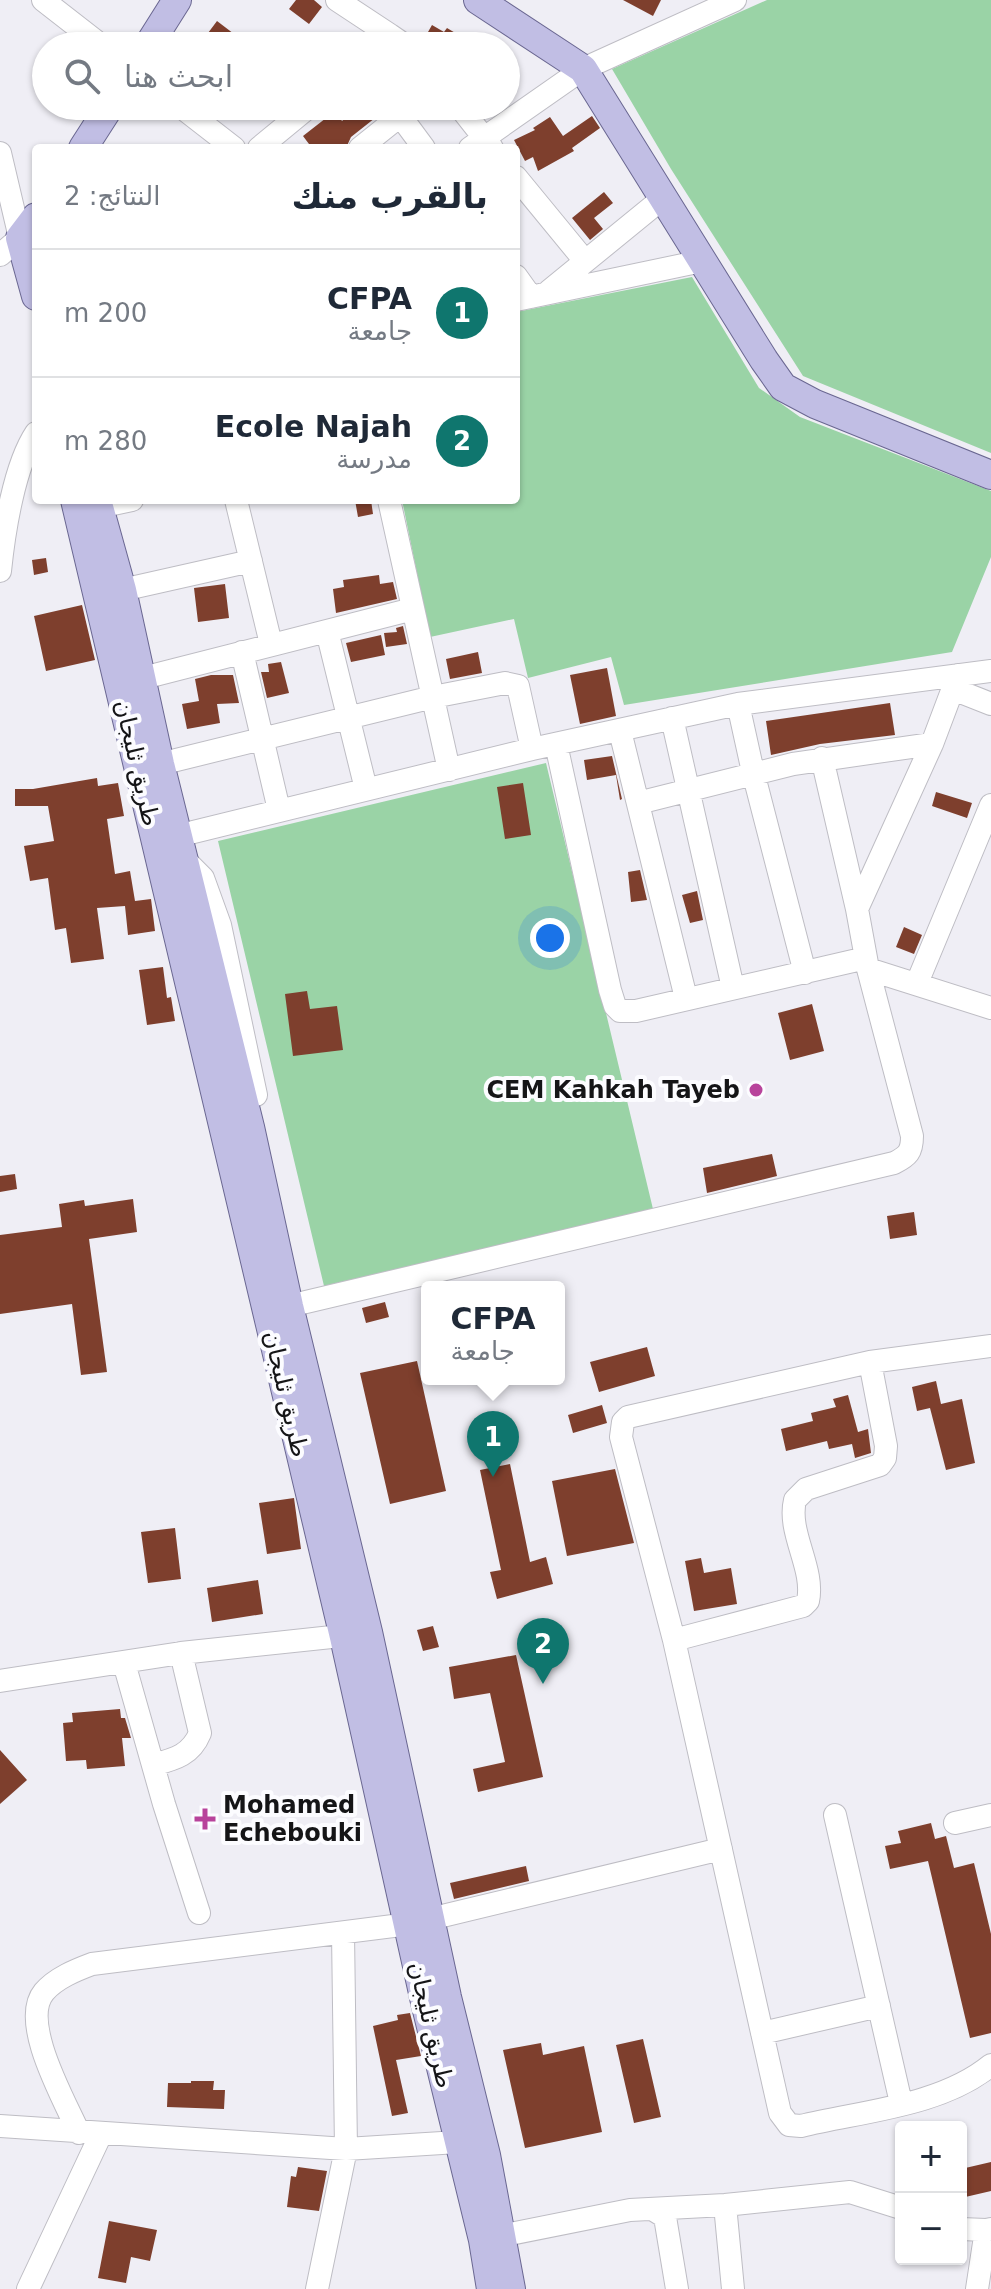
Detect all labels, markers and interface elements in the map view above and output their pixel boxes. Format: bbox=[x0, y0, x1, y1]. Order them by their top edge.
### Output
search box bbox=[32, 32, 520, 120]
icon: search bbox=[60, 54, 104, 98]
text: ابحث هنا bbox=[124, 59, 233, 94]
text: بالقرب منك bbox=[291, 176, 488, 216]
text: النتائج: 2 bbox=[64, 181, 160, 211]
text: CFPA bbox=[327, 281, 412, 316]
text: 200 m bbox=[64, 298, 147, 328]
text: 1 bbox=[453, 298, 471, 328]
text: جامعة bbox=[348, 316, 412, 346]
text: Ecole Najah bbox=[215, 409, 412, 444]
text: 280 m bbox=[64, 426, 147, 456]
text: 2 bbox=[453, 426, 471, 456]
text: مدرسة bbox=[336, 444, 412, 474]
street label: طريق ثليجان bbox=[109, 697, 165, 829]
your location bbox=[530, 918, 570, 958]
place label: CEM Kahkah Tayeb bbox=[486, 1076, 740, 1104]
marker: CEM Kahkah Tayeb bbox=[747, 1081, 765, 1099]
popup bbox=[421, 1281, 565, 1385]
text: CFPA bbox=[451, 1301, 535, 1336]
street label: طريق ثليجان bbox=[258, 1328, 314, 1460]
text: جامعة bbox=[451, 1336, 515, 1366]
pin: 1 bbox=[467, 1411, 519, 1477]
pin: 2 bbox=[517, 1618, 569, 1684]
place label: Mohamed Echebouki bbox=[223, 1791, 362, 1847]
marker: Mohamed Echebouki bbox=[194, 1808, 216, 1830]
street label: طريق ثليجان bbox=[403, 1959, 459, 2091]
map controls bbox=[895, 2121, 967, 2265]
button: + bbox=[895, 2121, 967, 2193]
button: − bbox=[895, 2193, 967, 2265]

